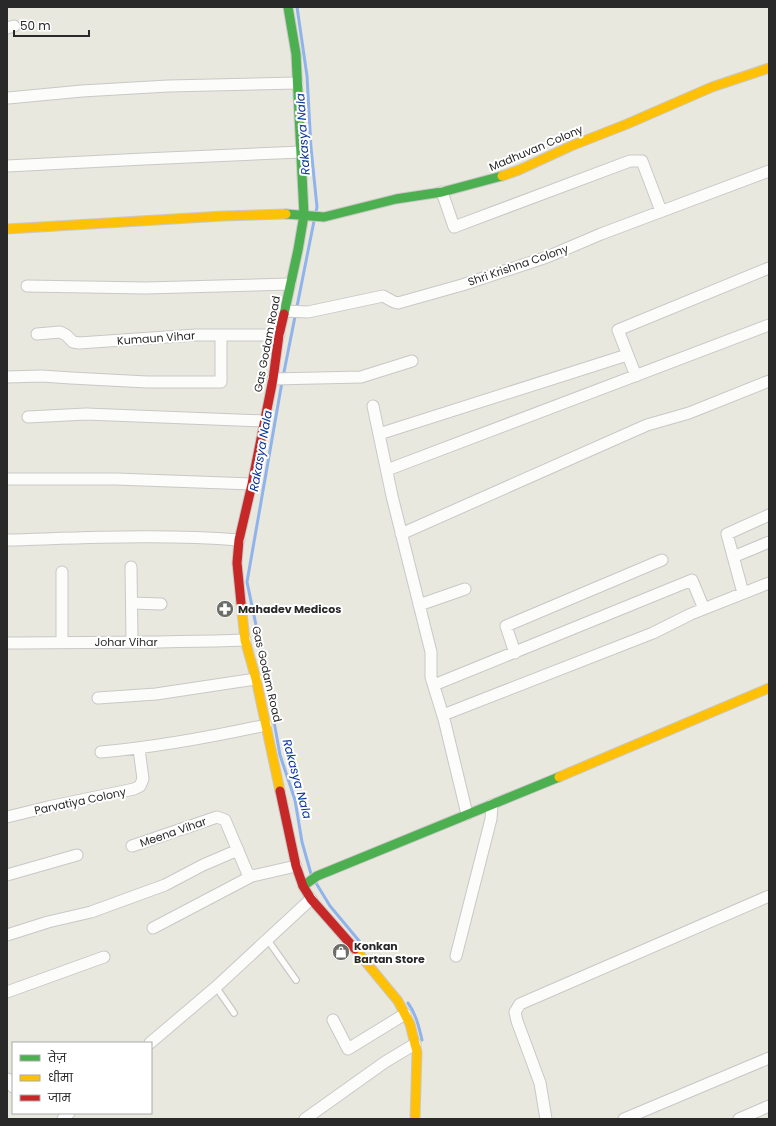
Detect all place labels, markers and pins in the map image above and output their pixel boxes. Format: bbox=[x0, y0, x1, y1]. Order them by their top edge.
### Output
pharmacy icon: Mahadev Medicos bbox=[215, 599, 235, 619]
place label: Mahadev Medicos bbox=[238, 601, 341, 617]
place label: Konkan Bartan Store bbox=[354, 938, 425, 967]
shop icon: Konkan Bartan Store bbox=[331, 942, 351, 962]

